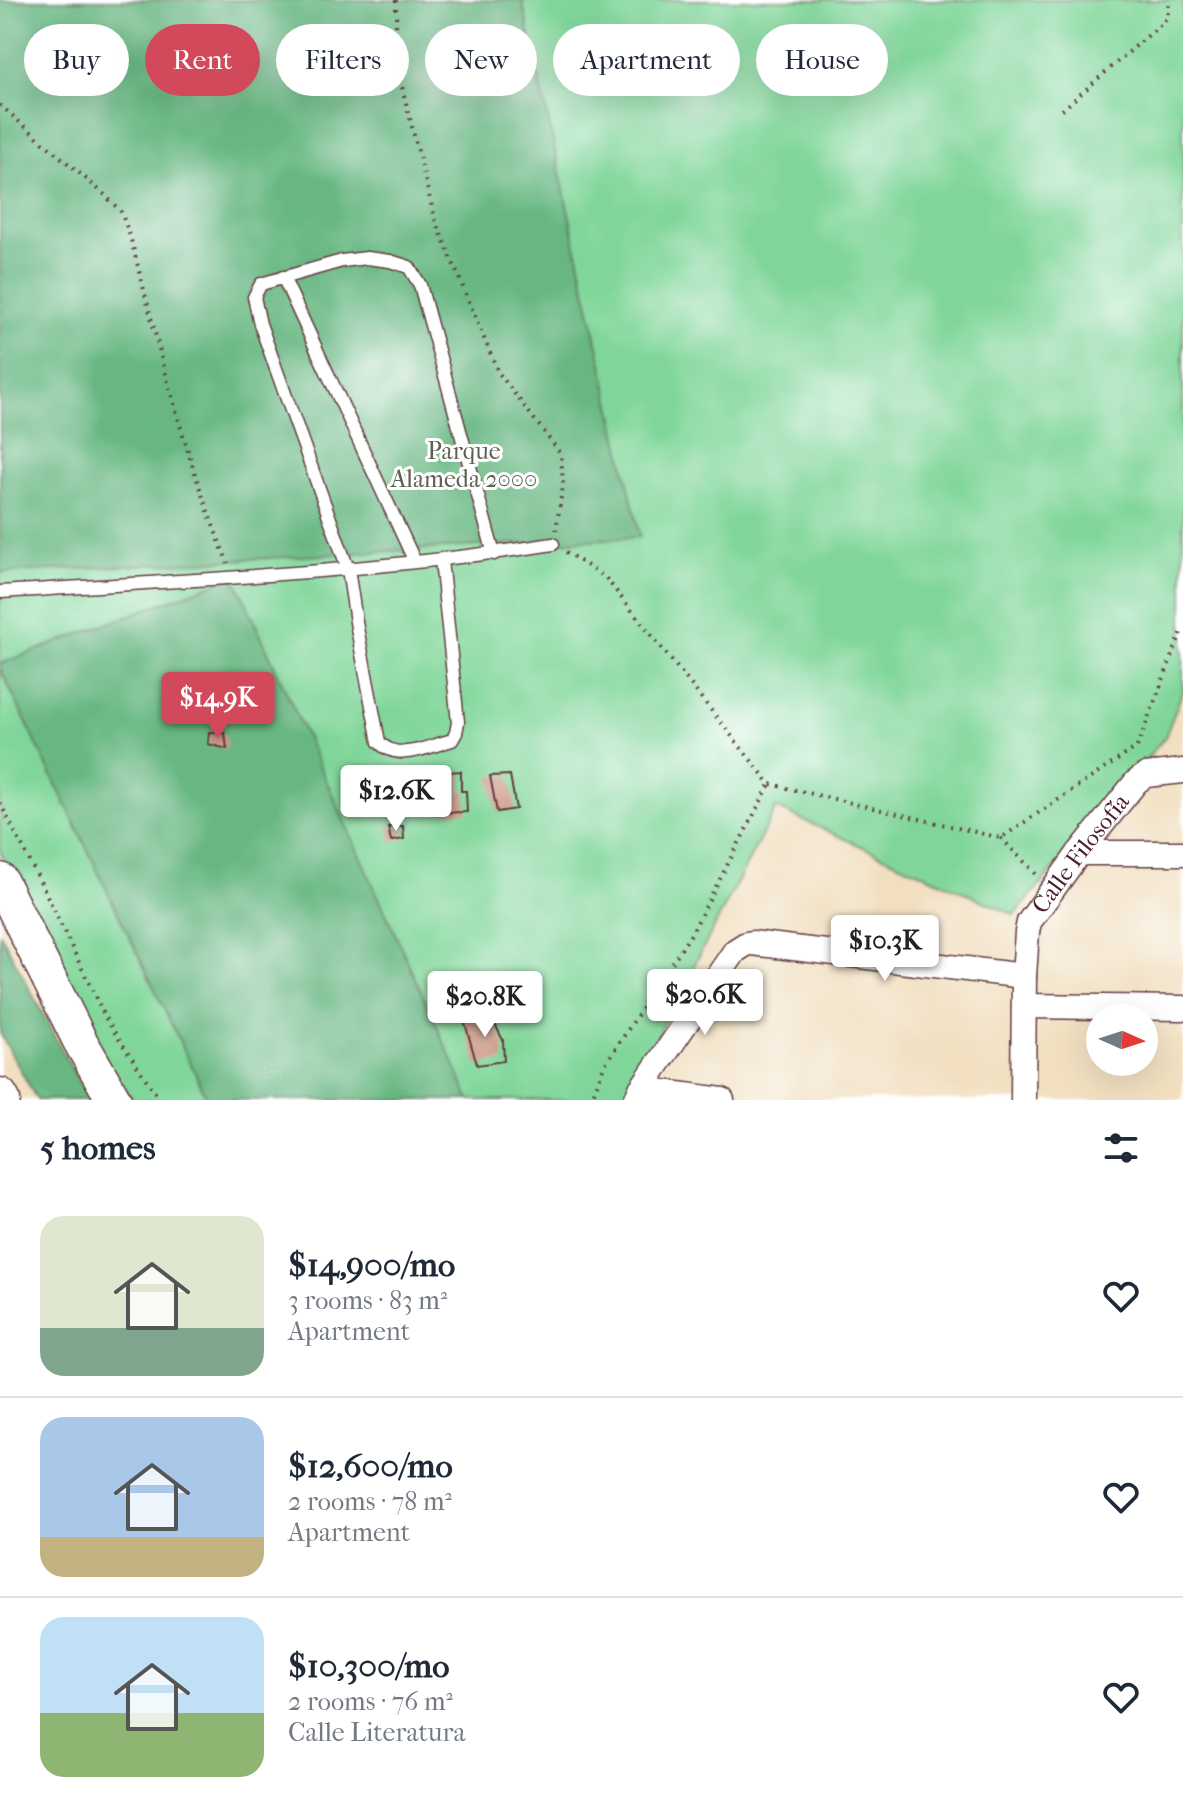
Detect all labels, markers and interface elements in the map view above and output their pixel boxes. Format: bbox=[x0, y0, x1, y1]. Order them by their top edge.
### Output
chip: Buy bbox=[24, 24, 129, 96]
chip: Rent bbox=[145, 24, 260, 96]
chip: Filters bbox=[276, 24, 409, 96]
chip: New bbox=[425, 24, 537, 96]
chip: Apartment bbox=[553, 24, 740, 96]
chip: House bbox=[756, 24, 888, 96]
park label: Parque Alameda 2000 bbox=[390, 437, 537, 493]
pin: $14.9K bbox=[153, 672, 283, 740]
text: $14.9K bbox=[180, 682, 256, 713]
pin: $12.6K bbox=[331, 765, 461, 833]
text: $12.6K bbox=[359, 775, 433, 806]
street label: Calle Filosofía bbox=[1026, 787, 1136, 919]
pin: $10.3K bbox=[820, 915, 950, 983]
text: $10.3K bbox=[849, 925, 921, 956]
pin: $20.6K bbox=[640, 969, 770, 1037]
pin: $20.8K bbox=[420, 971, 550, 1039]
text: $20.6K bbox=[665, 979, 745, 1010]
text: $20.8K bbox=[446, 981, 525, 1012]
north arrow bbox=[1086, 1004, 1158, 1076]
map controls bbox=[1086, 1004, 1158, 1076]
icon: filters bbox=[1099, 1126, 1143, 1170]
text: 5 homes bbox=[40, 1128, 155, 1168]
text: $14,900/mo bbox=[288, 1245, 455, 1285]
icon: home bbox=[104, 1248, 200, 1344]
icon: heart bbox=[1099, 1274, 1143, 1318]
text: 3 rooms · 83 m² bbox=[288, 1285, 447, 1316]
text: Apartment bbox=[288, 1316, 410, 1347]
text: $12,600/mo bbox=[288, 1446, 453, 1486]
icon: home bbox=[104, 1449, 200, 1545]
icon: heart bbox=[1099, 1475, 1143, 1519]
text: 2 rooms · 78 m² bbox=[288, 1486, 452, 1517]
text: Apartment bbox=[288, 1517, 410, 1548]
text: $10,300/mo bbox=[288, 1646, 449, 1686]
icon: home bbox=[104, 1649, 200, 1745]
icon: heart bbox=[1099, 1675, 1143, 1719]
text: 2 rooms · 76 m² bbox=[288, 1686, 453, 1717]
text: Calle Literatura bbox=[288, 1717, 466, 1748]

